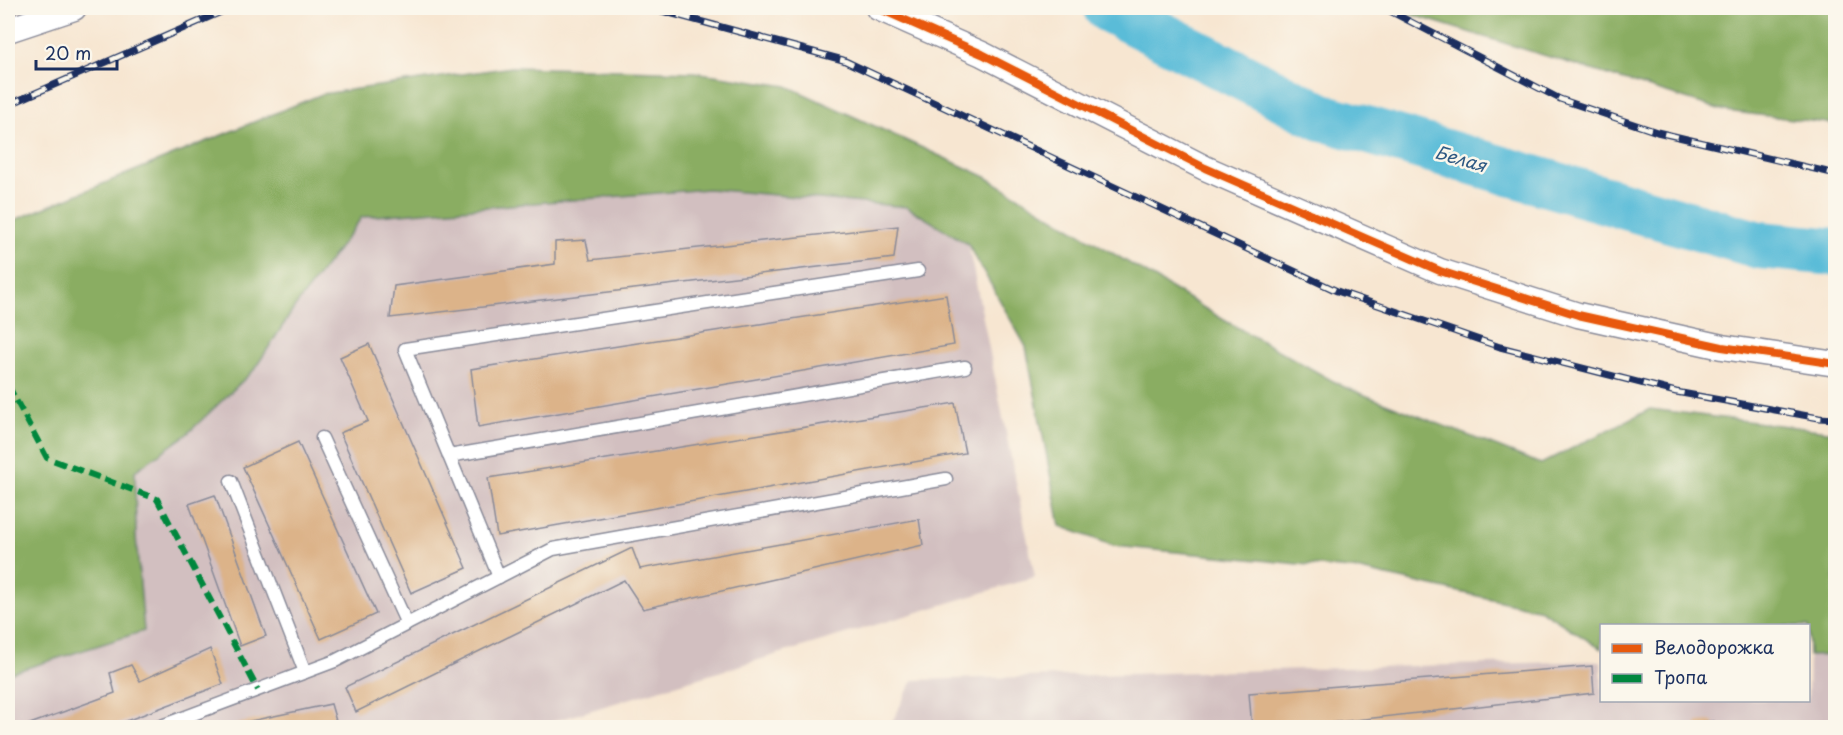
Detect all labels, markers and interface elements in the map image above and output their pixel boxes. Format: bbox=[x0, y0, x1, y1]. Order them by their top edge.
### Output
scale bar bbox=[36, 33, 117, 71]
text: 20 m bbox=[45, 39, 91, 66]
water label: Белая bbox=[1432, 138, 1491, 178]
legend bbox=[1600, 624, 1810, 702]
text: Велодорожка bbox=[1654, 633, 1775, 660]
text: Тропа bbox=[1654, 663, 1707, 690]

